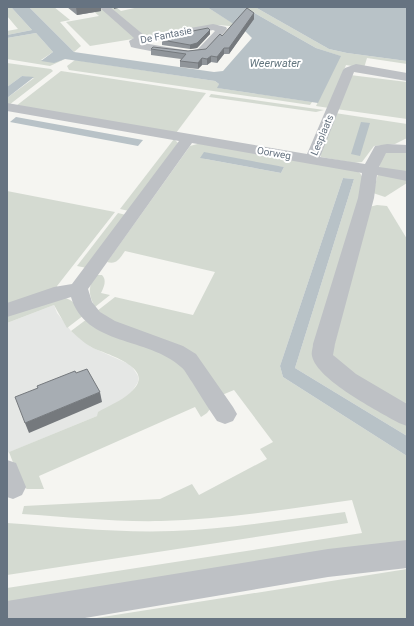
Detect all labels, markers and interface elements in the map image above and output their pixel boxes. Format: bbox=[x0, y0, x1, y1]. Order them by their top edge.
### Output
street label: De Fantasie bbox=[139, 25, 193, 45]
water label: Weerwater bbox=[250, 57, 301, 70]
street label: Lesplaats bbox=[308, 113, 336, 157]
street label: Oorweg bbox=[256, 145, 292, 161]

